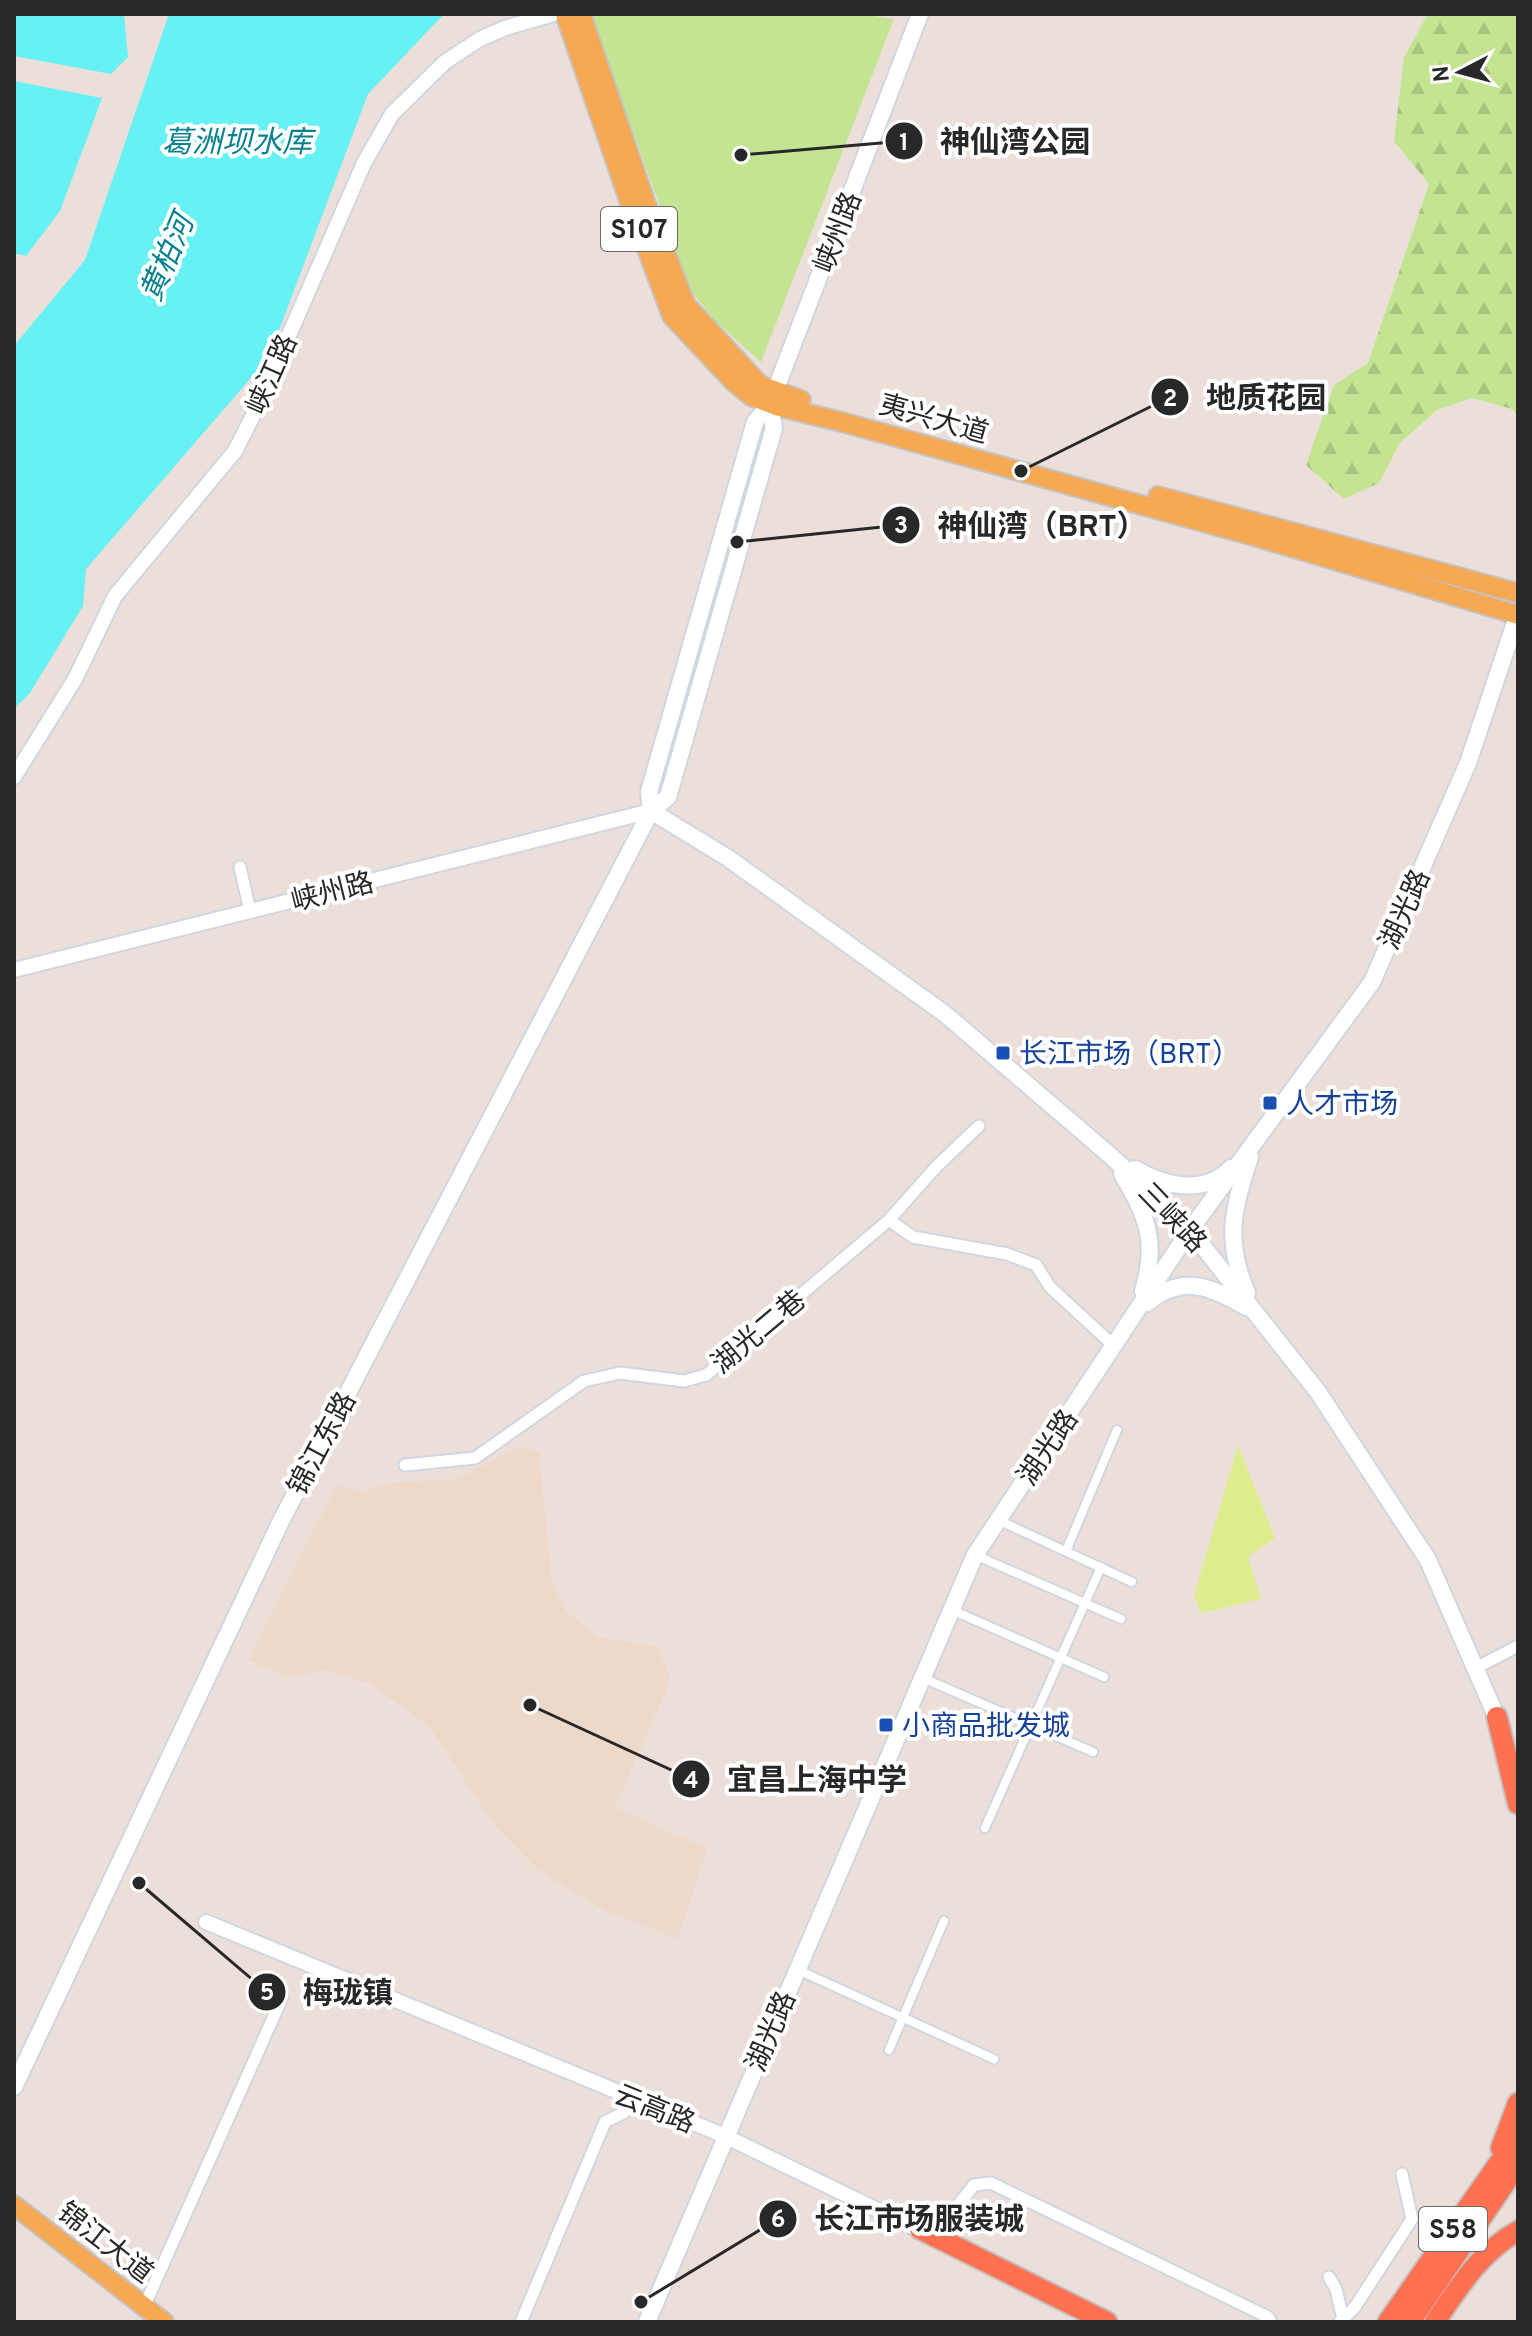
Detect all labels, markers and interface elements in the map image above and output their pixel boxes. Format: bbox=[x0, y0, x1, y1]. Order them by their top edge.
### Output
north arrow bbox=[1420, 32, 1500, 112]
text: N bbox=[1428, 65, 1457, 83]
callout: 神仙湾公园 bbox=[884, 114, 1106, 168]
water label: 葛洲坝水库 bbox=[162, 126, 317, 163]
text: 神仙湾公园 bbox=[940, 126, 1090, 163]
text: 1 bbox=[899, 129, 909, 159]
street label: 峡州路 bbox=[808, 187, 872, 279]
water label: 黄柏河 bbox=[135, 206, 206, 308]
road number: S107 bbox=[601, 207, 677, 251]
street label: 峡江路 bbox=[240, 330, 307, 421]
callout: 地质花园 bbox=[1150, 370, 1342, 424]
text: 地质花园 bbox=[1206, 382, 1326, 419]
text: 2 bbox=[1163, 385, 1177, 415]
street label: 夷兴大道 bbox=[874, 388, 992, 454]
callout: 神仙湾（BRT） bbox=[881, 498, 1162, 552]
text: 神仙湾（BRT） bbox=[937, 510, 1147, 547]
text: 3 bbox=[894, 512, 908, 542]
street label: 湖光路 bbox=[1373, 865, 1440, 956]
street label: 峡州路 bbox=[288, 866, 378, 922]
place label: 长江市场（BRT） bbox=[1019, 1038, 1240, 1074]
marker: 长江市场（BRT） bbox=[994, 1044, 1012, 1062]
place label: 人才市场 bbox=[1286, 1088, 1398, 1124]
marker: 人才市场 bbox=[1261, 1094, 1279, 1112]
street label: 三峡路 bbox=[1129, 1176, 1213, 1262]
street label: 湖光二巷 bbox=[705, 1284, 814, 1383]
street label: 锦江东路 bbox=[281, 1387, 366, 1502]
street label: 湖光路 bbox=[1011, 1404, 1088, 1494]
place label: 小商品批发城 bbox=[902, 1710, 1070, 1746]
marker: 小商品批发城 bbox=[877, 1716, 895, 1734]
callout: 宜昌上海中学 bbox=[671, 1752, 923, 1806]
text: 宜昌上海中学 bbox=[727, 1764, 907, 1801]
text: 4 bbox=[683, 1767, 699, 1797]
callout: 梅珑镇 bbox=[247, 1965, 409, 2019]
text: 梅珑镇 bbox=[303, 1977, 393, 2014]
text: 5 bbox=[260, 1979, 274, 2009]
street label: 湖光路 bbox=[740, 1986, 806, 2078]
street label: 云高路 bbox=[608, 2078, 700, 2143]
callout: 长江市场服装城 bbox=[758, 2192, 1040, 2246]
street label: 锦江大道 bbox=[49, 2196, 159, 2293]
text: 长江市场服装城 bbox=[814, 2203, 1024, 2240]
text: 6 bbox=[771, 2206, 785, 2236]
road number: S58 bbox=[1419, 2207, 1487, 2251]

